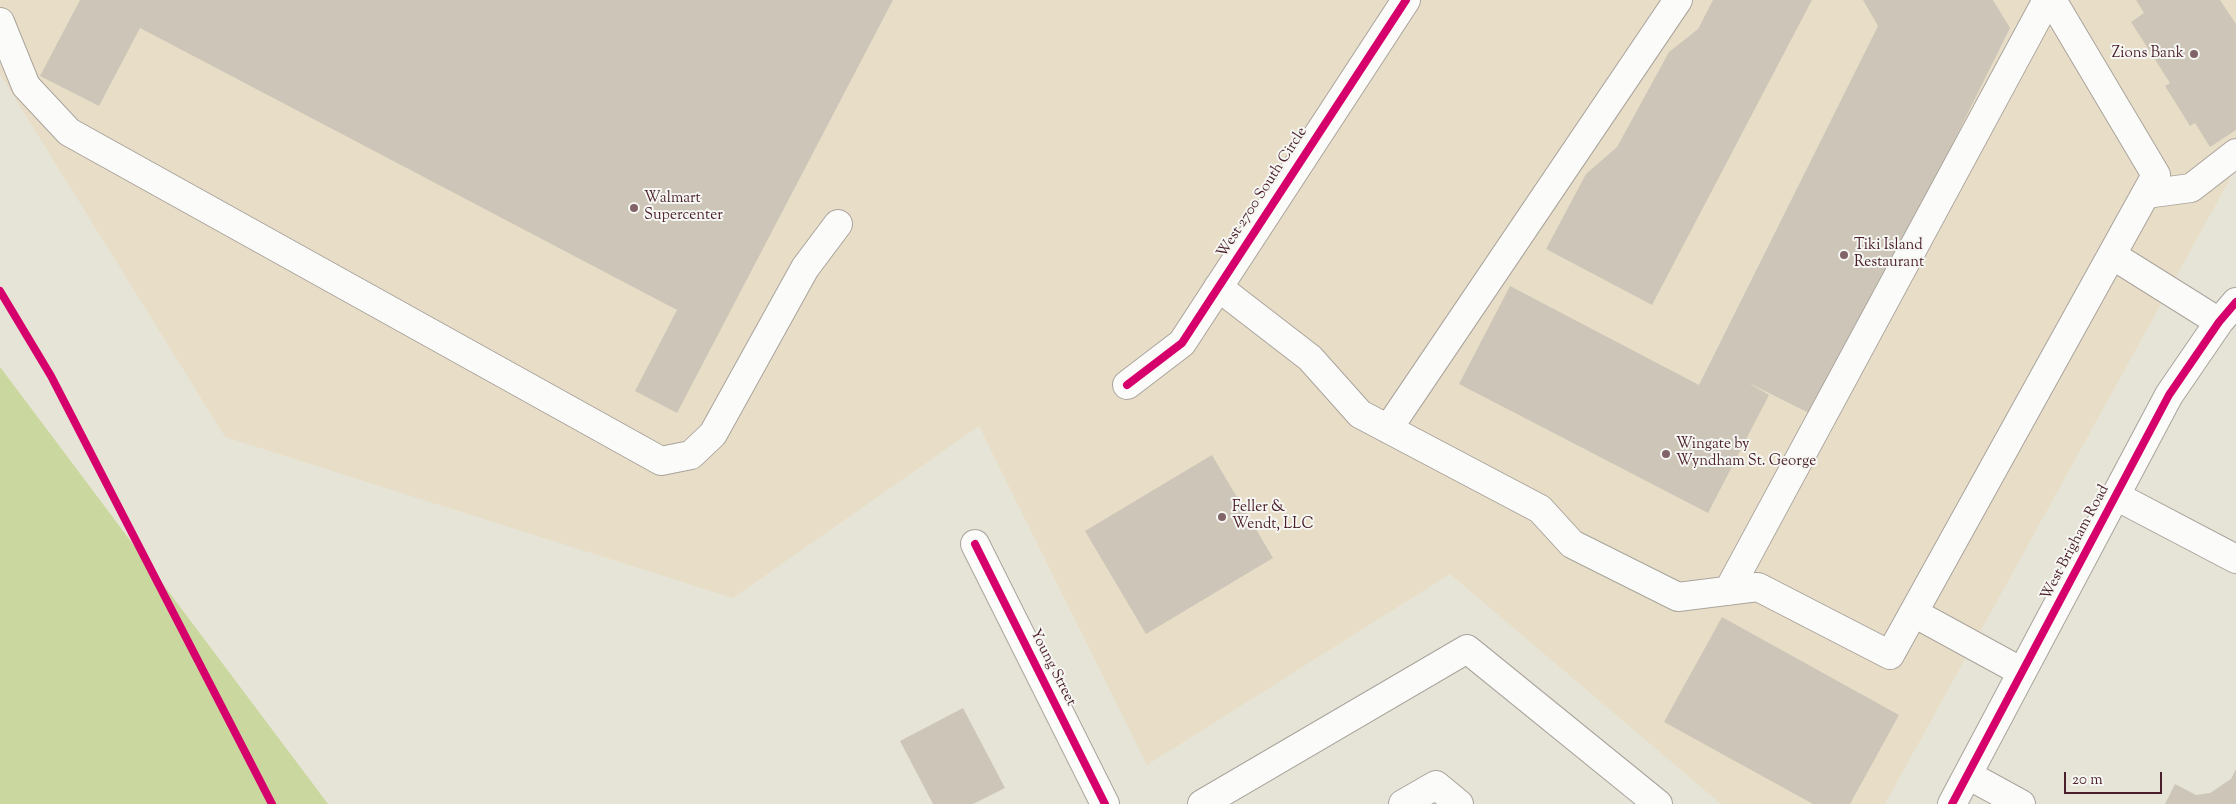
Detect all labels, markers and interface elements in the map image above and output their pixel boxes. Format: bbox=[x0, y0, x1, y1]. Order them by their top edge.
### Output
place label: Zions Bank bbox=[2112, 45, 2184, 63]
marker: Zions Bank bbox=[2188, 48, 2200, 60]
street label: West 2700 South Circle bbox=[1214, 124, 1312, 262]
place label: Walmart Supercenter bbox=[644, 190, 723, 225]
marker: Walmart Supercenter bbox=[628, 202, 640, 214]
place label: Tiki Island Restaurant bbox=[1854, 237, 1924, 272]
marker: Tiki Island Restaurant bbox=[1838, 249, 1850, 261]
place label: Wingate by Wyndham St. George bbox=[1676, 436, 1816, 471]
marker: Wingate by Wyndham St. George bbox=[1660, 448, 1672, 460]
street label: West Brigham Road bbox=[2038, 482, 2114, 604]
place label: Feller & Wendt, LLC bbox=[1232, 499, 1313, 534]
marker: Feller & Wendt, LLC bbox=[1216, 511, 1228, 523]
street label: Young Street bbox=[1025, 626, 1079, 710]
scale bar bbox=[2066, 762, 2164, 794]
text: 20 m bbox=[2072, 770, 2103, 791]

